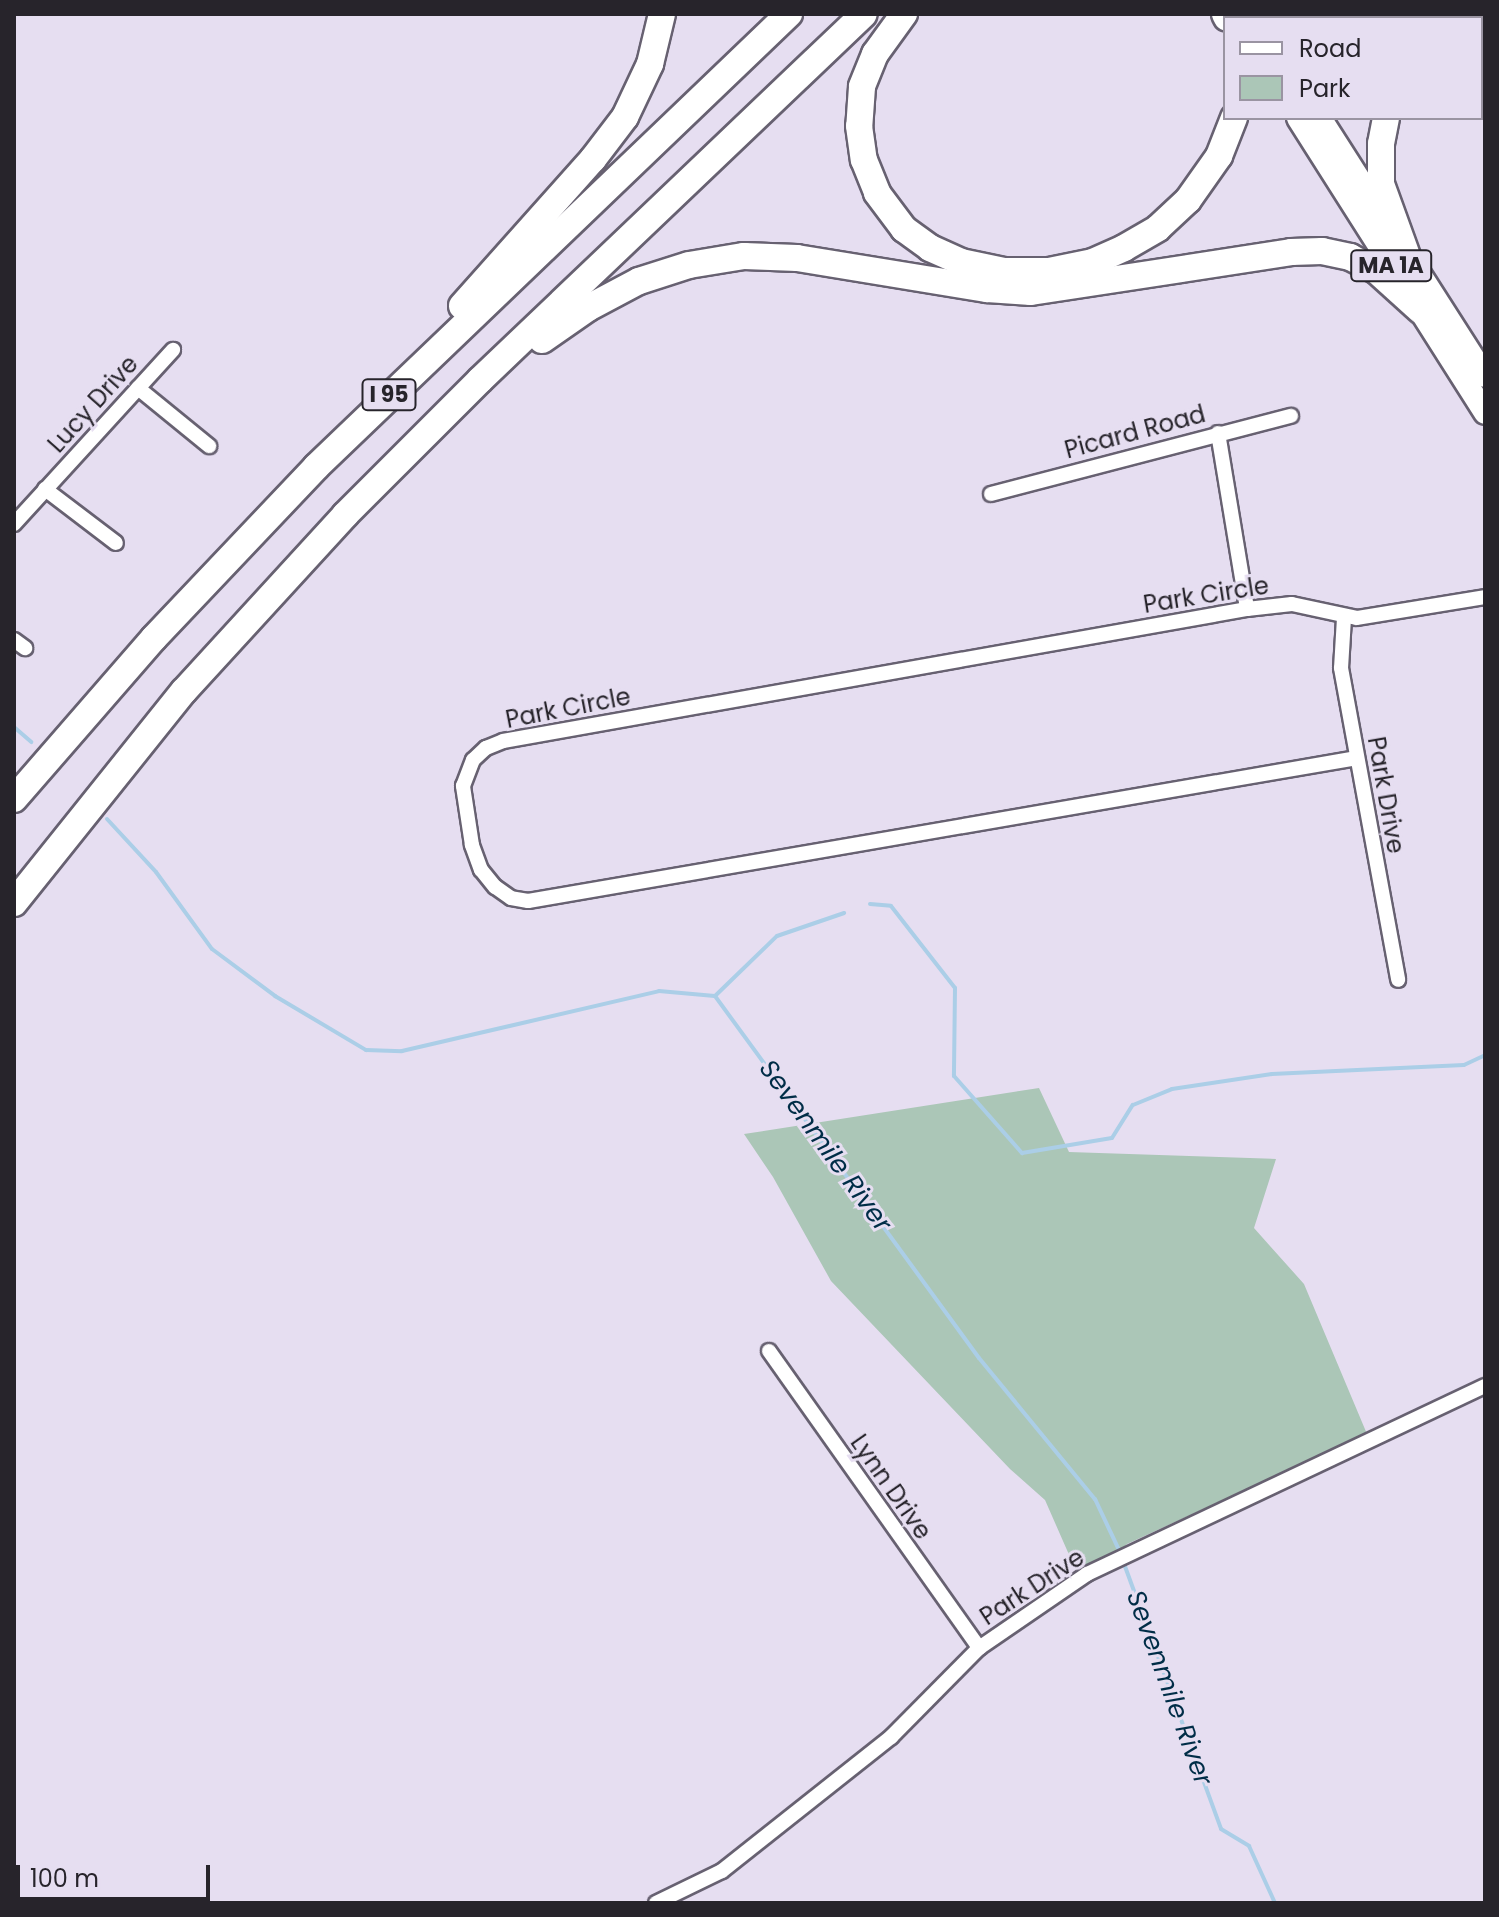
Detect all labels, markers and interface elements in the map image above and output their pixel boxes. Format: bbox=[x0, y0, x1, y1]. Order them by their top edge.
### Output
legend bbox=[1223, 16, 1483, 120]
text: Road bbox=[1299, 32, 1361, 65]
text: Park bbox=[1299, 72, 1350, 105]
road number: MA 1A bbox=[1349, 248, 1433, 284]
street label: Lucy Drive bbox=[42, 350, 144, 458]
road number: I 95 bbox=[361, 377, 417, 413]
street label: Picard Road bbox=[1061, 399, 1209, 465]
street label: Park Circle bbox=[1141, 571, 1271, 619]
street label: Park Circle bbox=[503, 682, 633, 734]
street label: Park Drive bbox=[1362, 734, 1410, 856]
water label: Sevenmile River bbox=[752, 1054, 898, 1238]
street label: Lynn Drive bbox=[844, 1429, 938, 1545]
street label: Park Drive bbox=[975, 1543, 1089, 1631]
water label: Sevenmile River bbox=[1119, 1587, 1219, 1789]
scale bar bbox=[20, 1849, 214, 1899]
text: 100 m bbox=[30, 1862, 99, 1895]

